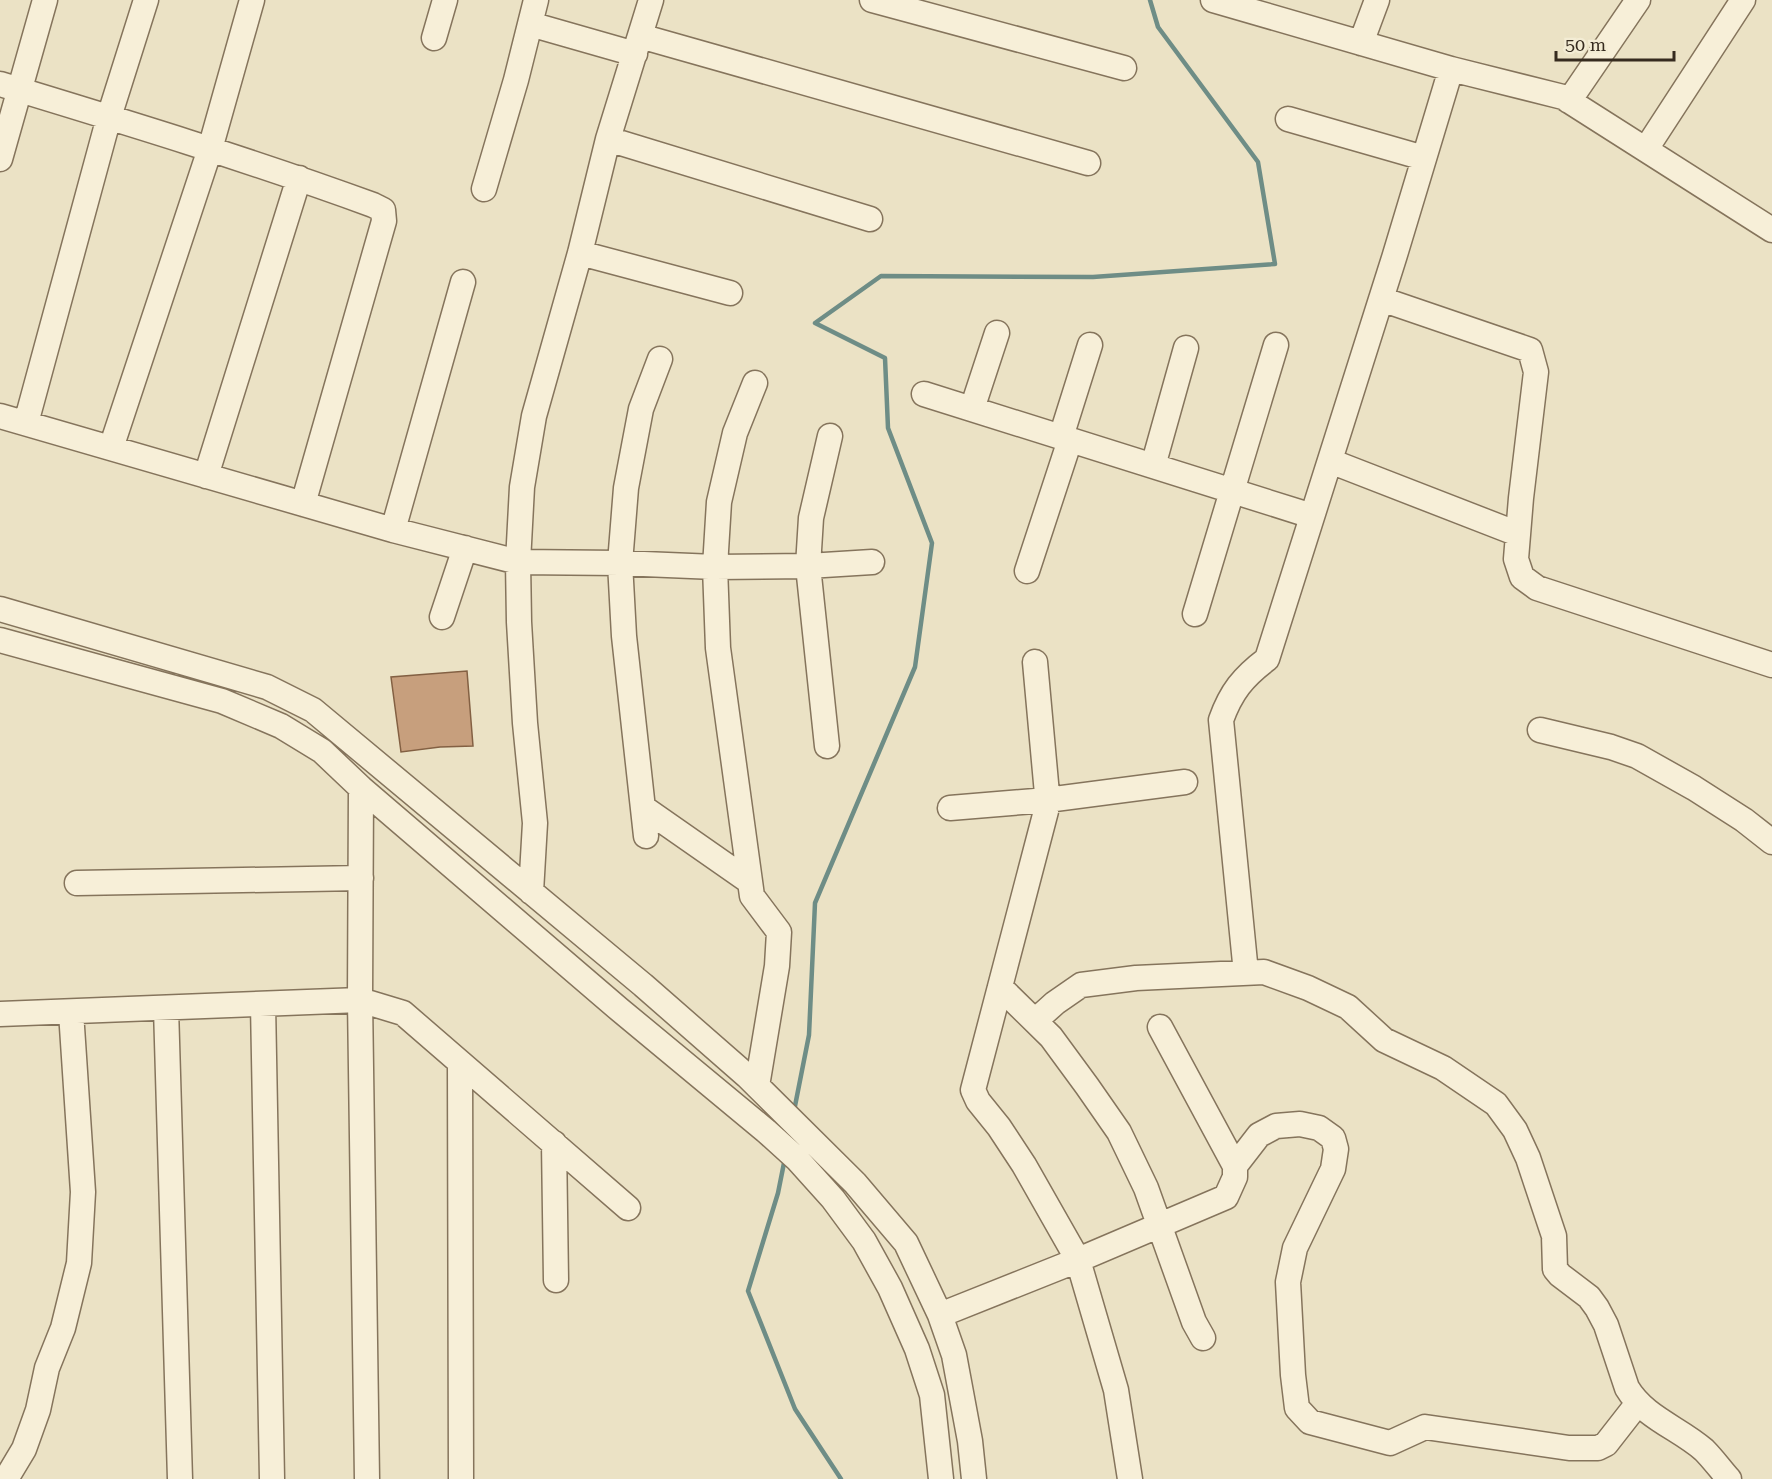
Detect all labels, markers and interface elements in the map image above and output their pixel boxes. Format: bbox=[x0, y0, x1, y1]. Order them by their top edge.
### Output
scale bar bbox=[1556, 24, 1674, 62]
text: 50 m bbox=[1565, 34, 1606, 55]

